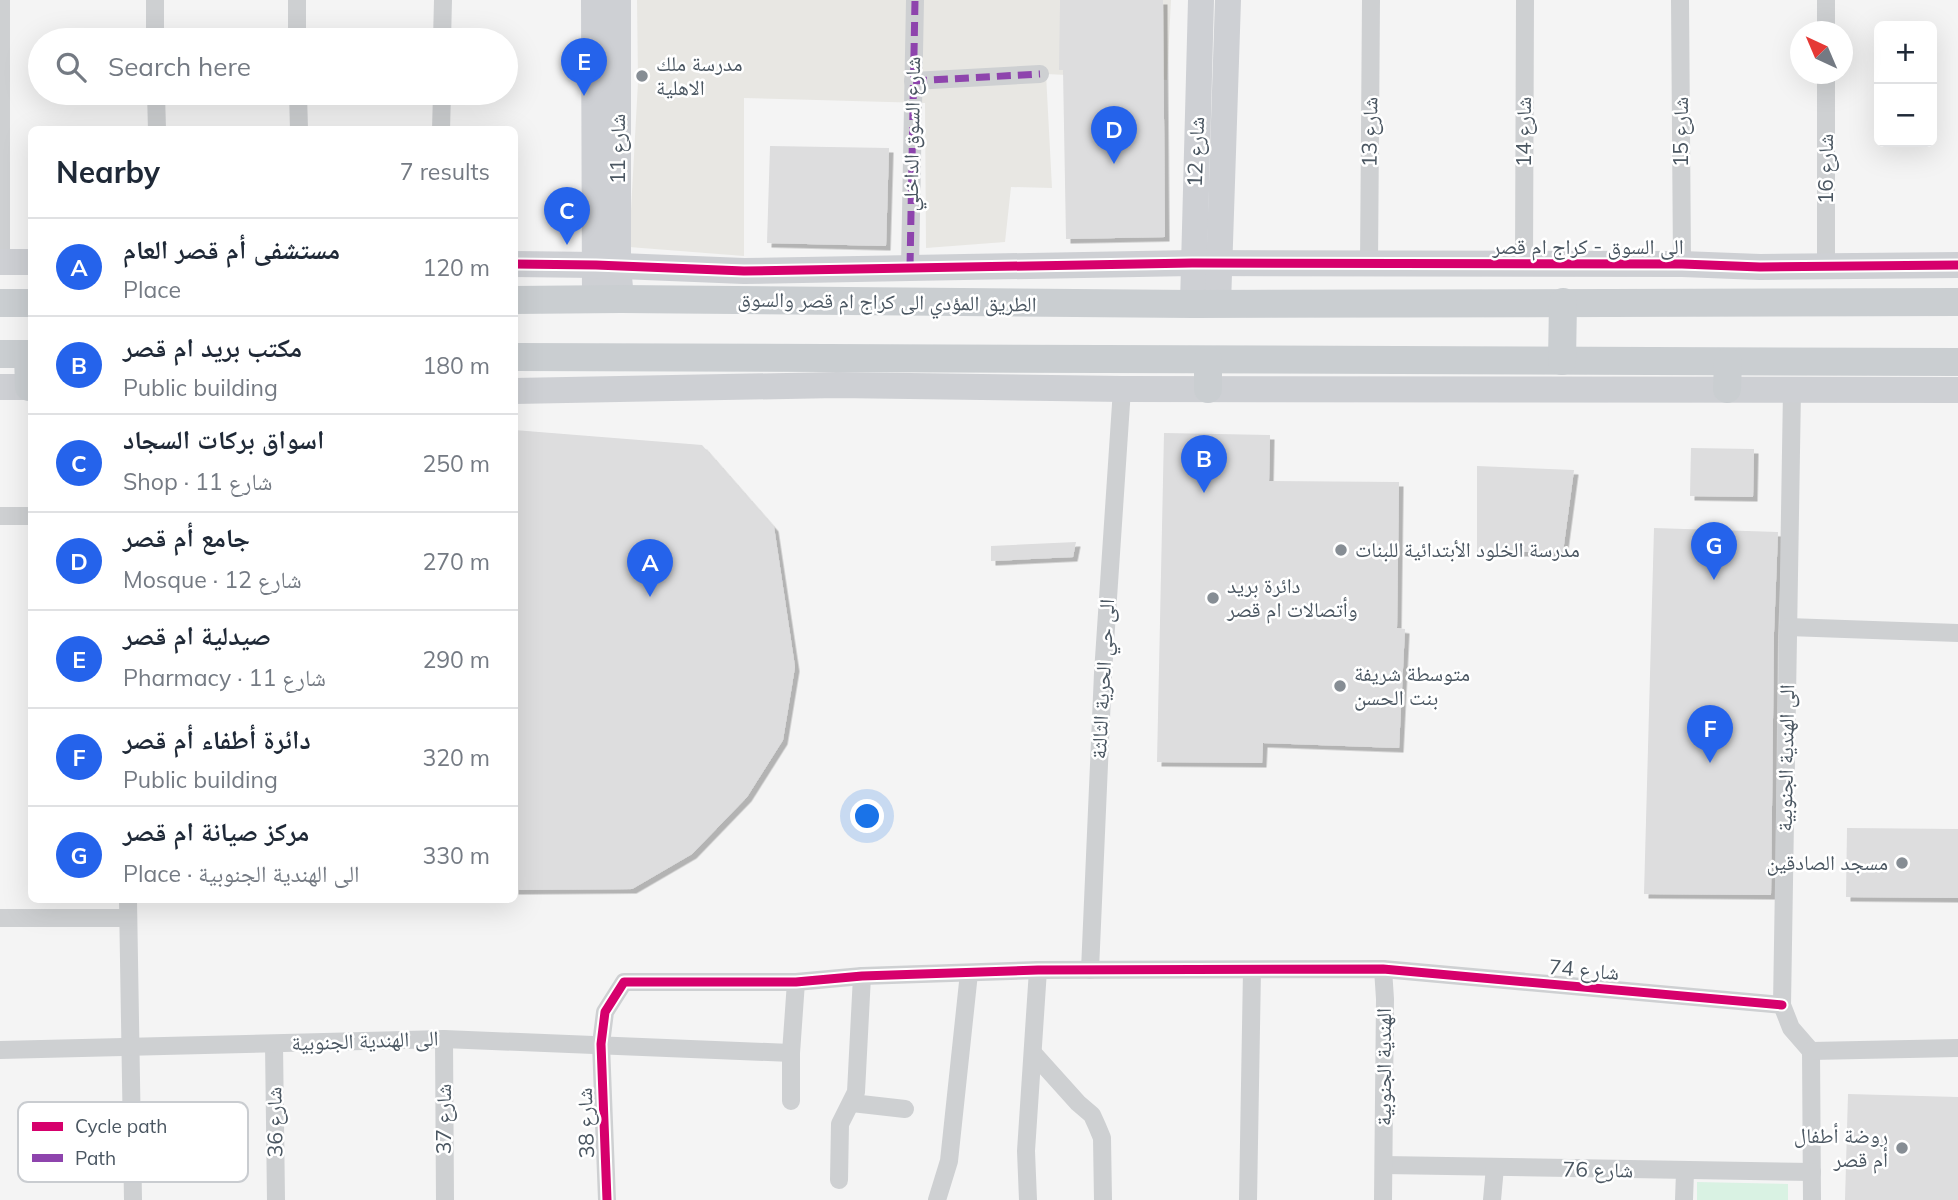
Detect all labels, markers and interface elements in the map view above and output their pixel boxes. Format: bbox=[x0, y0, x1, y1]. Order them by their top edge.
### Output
north arrow bbox=[1790, 21, 1853, 84]
map controls bbox=[1874, 21, 1937, 147]
button: + bbox=[1874, 21, 1937, 84]
search box bbox=[28, 28, 518, 105]
pin: E bbox=[561, 38, 607, 96]
icon: search bbox=[52, 48, 90, 86]
text: Search here bbox=[108, 50, 251, 83]
place label: مدرسة ملك الاهلية bbox=[656, 50, 743, 100]
street label: شارع السوق الداخلي bbox=[897, 56, 930, 212]
marker: مدرسة ملك الاهلية bbox=[634, 68, 650, 84]
button: − bbox=[1874, 84, 1937, 147]
street label: شارع 13 bbox=[1355, 96, 1384, 168]
street label: شارع 14 bbox=[1510, 97, 1537, 167]
street label: شارع 15 bbox=[1667, 97, 1694, 167]
pin: D bbox=[1091, 106, 1137, 164]
street label: شارع 11 bbox=[604, 114, 631, 184]
street label: شارع 12 bbox=[1181, 116, 1210, 188]
street label: شارع 16 bbox=[1812, 134, 1839, 204]
text: Nearby bbox=[56, 153, 160, 191]
text: 7 results bbox=[400, 157, 490, 186]
pin: C bbox=[544, 187, 590, 245]
text: مستشفى أم قصر العام bbox=[123, 233, 340, 266]
street label: الى السوق - كراج ام قصر bbox=[1491, 233, 1684, 261]
text: A bbox=[70, 253, 88, 282]
text: 120 m bbox=[422, 253, 490, 282]
text: Place bbox=[123, 275, 181, 304]
street label: الطريق المؤدي الى كراج ام قصر والسوق bbox=[737, 285, 1037, 321]
text: مكتب بريد ام قصر bbox=[123, 331, 302, 364]
text: B bbox=[71, 351, 87, 380]
text: 180 m bbox=[422, 351, 490, 380]
text: Public building bbox=[123, 373, 278, 402]
text: اسواق بركات السجاد bbox=[123, 423, 324, 456]
pin: B bbox=[1181, 435, 1227, 493]
text: C bbox=[71, 449, 87, 478]
text: 250 m bbox=[422, 449, 490, 478]
text: Shop · شارع 11 bbox=[123, 467, 272, 496]
text: جامع أم قصر bbox=[123, 521, 250, 554]
pin: G bbox=[1691, 522, 1737, 580]
place label: مدرسة الخلود الأبتدائية للبنات bbox=[1355, 536, 1580, 562]
pin: A bbox=[627, 539, 673, 597]
marker: مدرسة الخلود الأبتدائية للبنات bbox=[1333, 542, 1349, 558]
text: D bbox=[70, 547, 88, 576]
text: 270 m bbox=[422, 547, 490, 576]
text: Mosque · شارع 12 bbox=[123, 565, 302, 594]
place label: دائرة بريد وأتصالات ام قصر bbox=[1226, 572, 1358, 624]
marker: دائرة بريد وأتصالات ام قصر bbox=[1205, 590, 1221, 606]
street label: الى حي الحرية الثالثة bbox=[1085, 598, 1124, 760]
text: صيدلية ام قصر bbox=[123, 619, 271, 652]
text: E bbox=[72, 645, 86, 674]
text: 290 m bbox=[422, 645, 490, 674]
place label: متوسطة شريفة بنت الحسن bbox=[1354, 660, 1470, 711]
text: Pharmacy · شارع 11 bbox=[123, 663, 326, 692]
marker: متوسطة شريفة بنت الحسن bbox=[1332, 678, 1348, 694]
street label: الى الهندية الجنوبية bbox=[1771, 684, 1800, 832]
pin: F bbox=[1687, 705, 1733, 763]
text: دائرة أطفاء أم قصر bbox=[123, 723, 311, 756]
text: F bbox=[72, 743, 86, 772]
text: 320 m bbox=[422, 743, 490, 772]
text: Public building bbox=[123, 765, 278, 794]
your location bbox=[850, 799, 884, 833]
text: مركز صيانة ام قصر bbox=[123, 815, 309, 848]
text: G bbox=[70, 841, 88, 870]
text: 330 m bbox=[422, 841, 490, 870]
place label: مسجد الصادقين bbox=[1767, 849, 1888, 876]
marker: مسجد الصادقين bbox=[1894, 855, 1910, 871]
text: Place · الى الهندية الجنوبية bbox=[123, 859, 360, 888]
street label: شارع 74 bbox=[1548, 953, 1620, 986]
street label: الهندية الجنوبية bbox=[1370, 1008, 1396, 1126]
street label: الى الهندية الجنوبية bbox=[291, 1024, 439, 1057]
street label: شارع 37 bbox=[430, 1084, 457, 1154]
street label: شارع 36 bbox=[260, 1086, 289, 1158]
street label: شارع 38 bbox=[571, 1087, 600, 1159]
legend bbox=[18, 1102, 248, 1182]
text: Cycle path bbox=[75, 1114, 167, 1138]
place label: روضة أطفال أم قصر bbox=[1794, 1122, 1888, 1174]
marker: روضة أطفال أم قصر bbox=[1894, 1140, 1910, 1156]
text: Path bbox=[75, 1146, 116, 1170]
street label: شارع 76 bbox=[1562, 1155, 1634, 1184]

